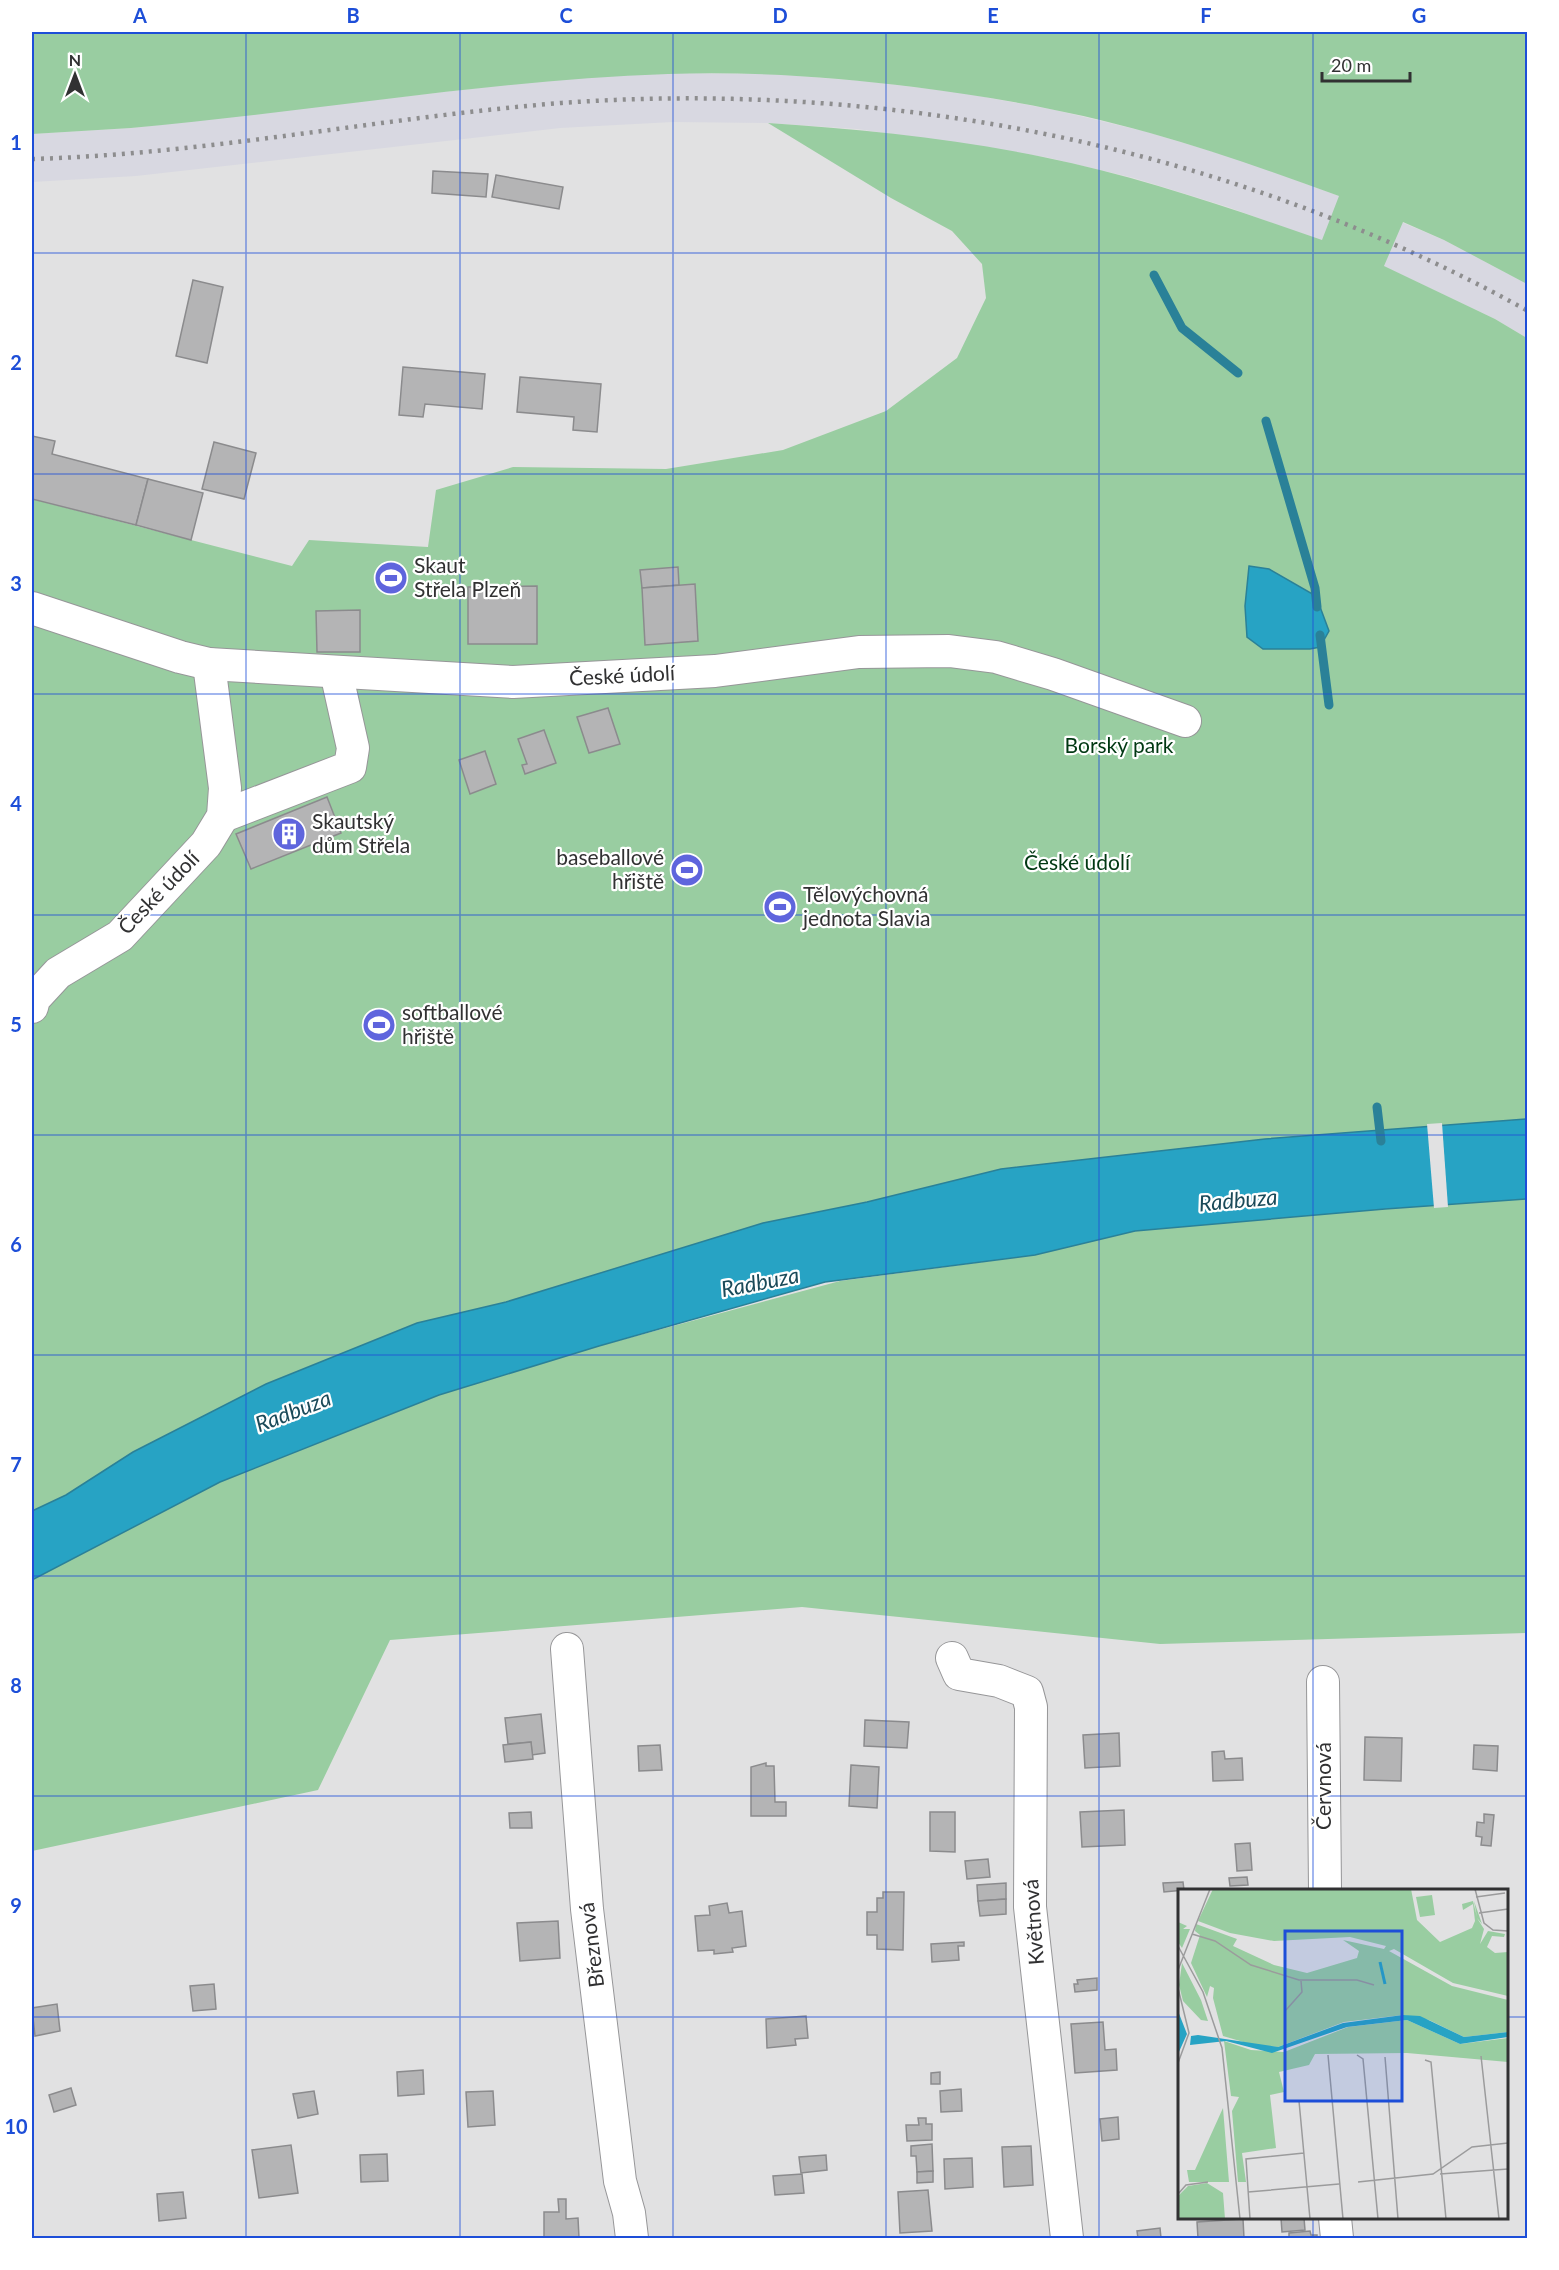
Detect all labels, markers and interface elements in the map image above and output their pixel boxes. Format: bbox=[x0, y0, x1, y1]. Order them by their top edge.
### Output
text: A bbox=[132, 3, 147, 27]
text: B bbox=[346, 3, 360, 27]
text: C bbox=[559, 3, 573, 27]
text: D bbox=[772, 3, 788, 27]
text: E bbox=[987, 3, 999, 27]
text: F bbox=[1200, 3, 1212, 27]
text: G bbox=[1412, 3, 1426, 27]
north arrow bbox=[45, 45, 105, 105]
scale bar bbox=[1322, 45, 1410, 83]
text: N bbox=[69, 50, 81, 69]
text: 20 m bbox=[1331, 54, 1371, 76]
text: 1 bbox=[10, 130, 22, 154]
text: 2 bbox=[10, 350, 22, 374]
place label: Skaut Střela Plzeň bbox=[414, 552, 521, 601]
sports icon: Skaut Střela Plzeň bbox=[373, 560, 409, 596]
text: 3 bbox=[10, 571, 22, 595]
street label: České údolí bbox=[568, 659, 676, 690]
park label: Borský park bbox=[1065, 732, 1174, 757]
text: 4 bbox=[10, 791, 22, 815]
place label: Skautský dům Střela bbox=[312, 808, 410, 857]
building icon: Skautský dům Střela bbox=[271, 816, 307, 852]
street label: České údolí bbox=[112, 844, 204, 939]
place label: baseballové hřiště bbox=[556, 844, 664, 893]
park label: České údolí bbox=[1024, 849, 1131, 874]
sports icon: baseballové hřiště bbox=[669, 852, 705, 888]
place label: Tělovýchovná jednota Slavia bbox=[802, 881, 930, 930]
sports icon: Tělovýchovná jednota Slavia bbox=[762, 889, 798, 925]
place label: softballové hřiště bbox=[402, 999, 503, 1048]
sports icon: softballové hřiště bbox=[361, 1007, 397, 1043]
text: 5 bbox=[10, 1012, 22, 1036]
water label: Radbuza bbox=[1198, 1183, 1278, 1216]
text: 6 bbox=[10, 1232, 22, 1256]
water label: Radbuza bbox=[719, 1261, 801, 1302]
water label: Radbuza bbox=[251, 1384, 334, 1437]
text: 7 bbox=[10, 1452, 22, 1476]
text: 8 bbox=[10, 1673, 22, 1697]
street label: Červnová bbox=[1310, 1742, 1335, 1830]
street label: Květnová bbox=[1017, 1878, 1048, 1966]
inset map bbox=[1178, 1889, 1508, 2219]
text: 9 bbox=[10, 1893, 22, 1917]
street label: Březnová bbox=[573, 1901, 608, 1989]
text: 10 bbox=[4, 2114, 28, 2138]

